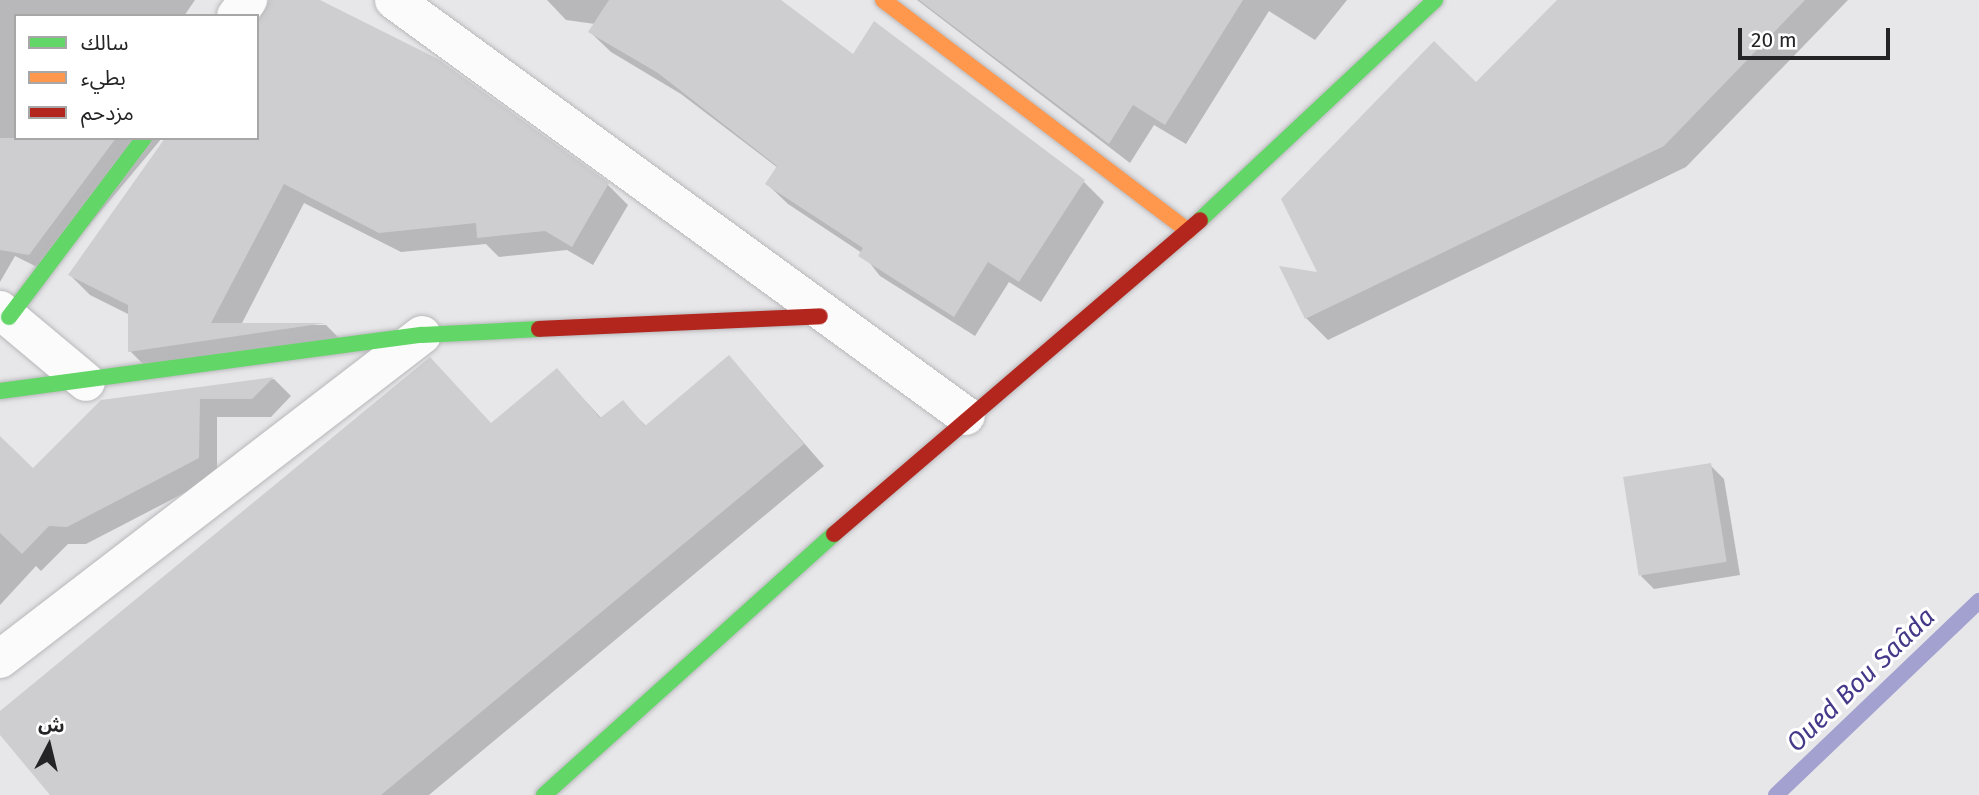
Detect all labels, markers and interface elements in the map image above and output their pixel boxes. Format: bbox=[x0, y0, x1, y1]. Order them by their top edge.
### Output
legend bbox=[14, 14, 259, 140]
scale bar bbox=[1741, 14, 1893, 58]
text: 20 m bbox=[1751, 27, 1797, 53]
text: سالك bbox=[81, 30, 128, 56]
text: بطيء bbox=[81, 65, 126, 91]
text: مزدحم bbox=[81, 100, 134, 126]
water label: Oued Bou Saâda bbox=[1780, 601, 1942, 759]
north arrow bbox=[14, 711, 84, 781]
text: ش bbox=[37, 712, 66, 738]

